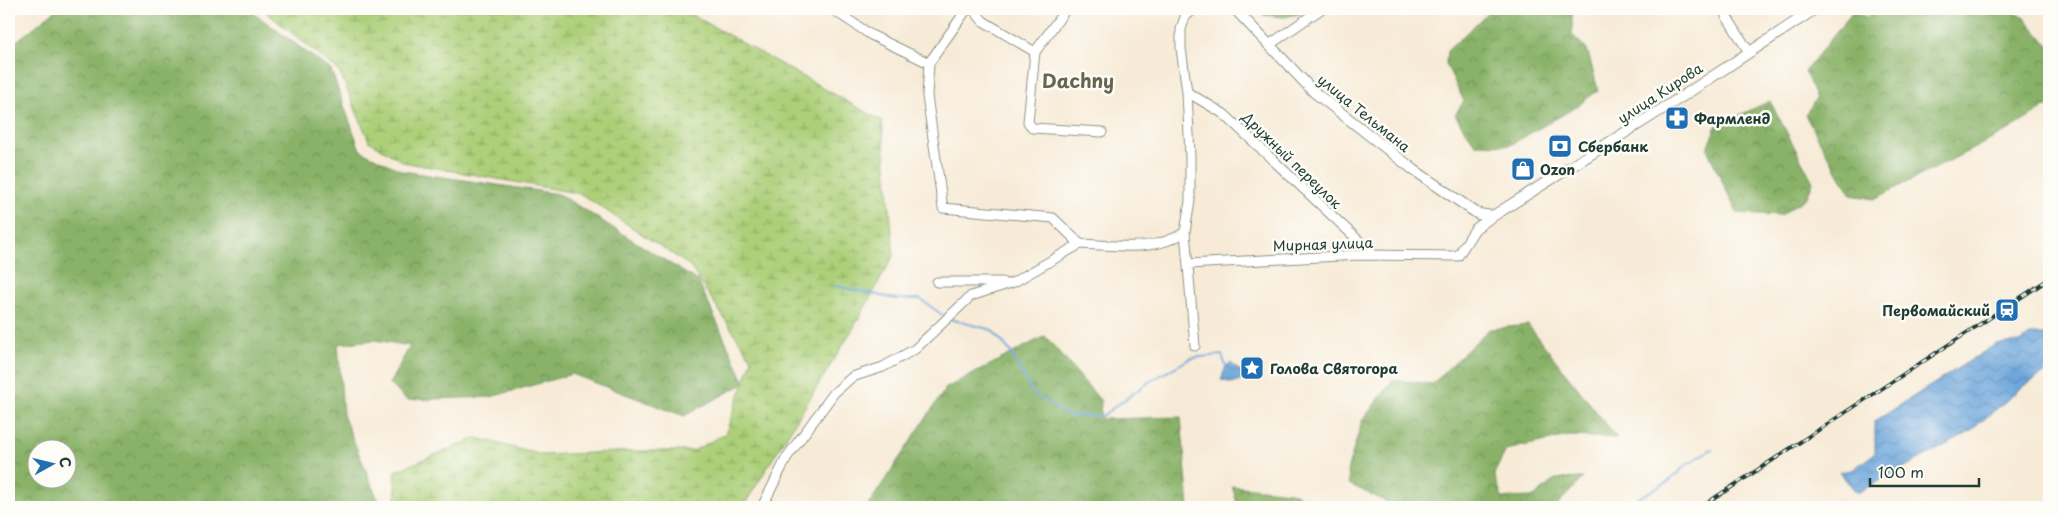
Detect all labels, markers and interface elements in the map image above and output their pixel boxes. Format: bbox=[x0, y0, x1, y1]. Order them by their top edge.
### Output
street label: улица Кирова bbox=[1613, 57, 1707, 128]
district label: Dachny bbox=[1042, 66, 1114, 94]
street label: улица Тельмана bbox=[1313, 69, 1415, 157]
pharmacy icon: Фармленд bbox=[1664, 105, 1690, 131]
street label: Дружный переулок bbox=[1237, 106, 1347, 214]
place label: Фармленд bbox=[1694, 108, 1771, 129]
bank icon: Сбербанк bbox=[1547, 133, 1573, 159]
place label: Сбербанк bbox=[1578, 136, 1648, 157]
shop icon: Ozon bbox=[1510, 156, 1536, 182]
place label: Ozon bbox=[1540, 159, 1575, 180]
street label: Мирная улица bbox=[1273, 232, 1374, 256]
station icon: Первомайский bbox=[1994, 297, 2020, 323]
place label: Первомайский bbox=[1882, 300, 1990, 321]
place icon: Голова Святогора bbox=[1239, 355, 1265, 381]
place label: Голова Святогора bbox=[1270, 358, 1399, 379]
north arrow bbox=[28, 438, 78, 488]
text: С bbox=[54, 455, 76, 469]
scale bar bbox=[1870, 456, 1979, 488]
text: 100 m bbox=[1878, 460, 1924, 483]

